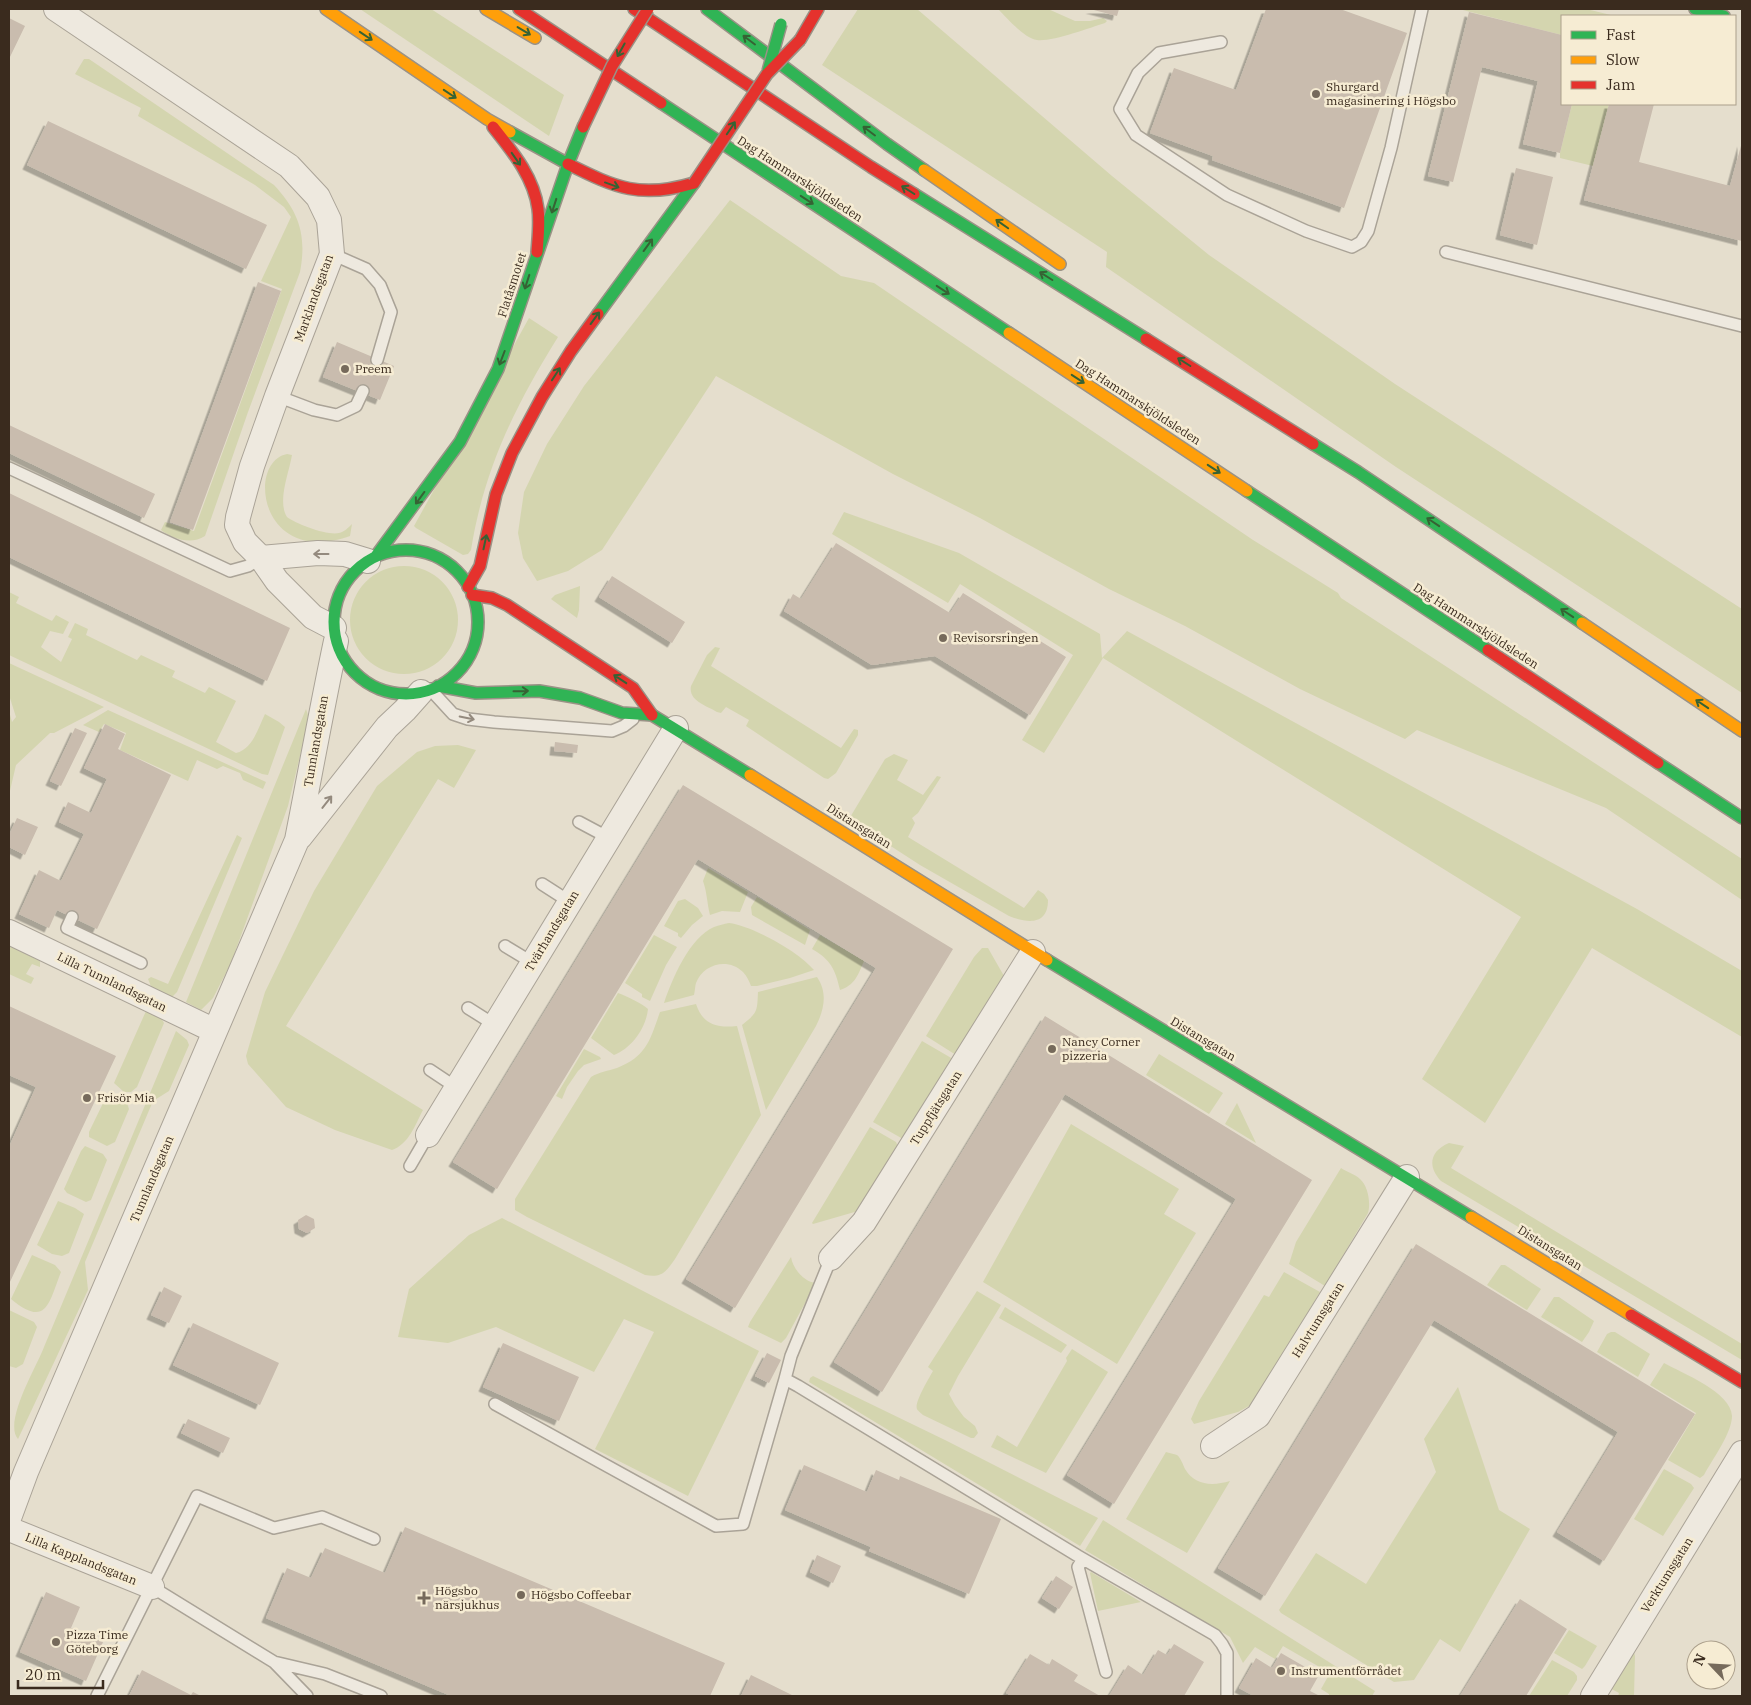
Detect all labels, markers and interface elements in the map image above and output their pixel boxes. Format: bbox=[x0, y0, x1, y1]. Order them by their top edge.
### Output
legend bbox=[1561, 15, 1736, 105]
text: Fast bbox=[1606, 25, 1636, 44]
one-way arrow bbox=[516, 27, 530, 37]
one-way arrow bbox=[359, 31, 373, 41]
one-way arrow bbox=[743, 35, 756, 46]
one-way arrow bbox=[616, 42, 626, 56]
text: Slow bbox=[1606, 50, 1640, 69]
text: Jam bbox=[1606, 75, 1635, 94]
place label: Shurgard magasinering i Högsbo bbox=[1326, 79, 1456, 108]
marker: Shurgard magasinering i Högsbo bbox=[1310, 88, 1322, 100]
one-way arrow bbox=[443, 89, 457, 99]
one-way arrow bbox=[726, 121, 736, 135]
one-way arrow bbox=[863, 125, 876, 136]
street label: Dag Hammarskjöldsleden bbox=[735, 132, 866, 225]
one-way arrow bbox=[511, 152, 521, 166]
one-way arrow bbox=[604, 181, 619, 190]
one-way arrow bbox=[902, 184, 916, 194]
one-way arrow bbox=[800, 195, 814, 205]
one-way arrow bbox=[549, 198, 558, 213]
one-way arrow bbox=[995, 219, 1009, 229]
one-way arrow bbox=[643, 238, 653, 252]
street label: Flatåsmotet bbox=[494, 251, 529, 319]
street label: Marklandsgatan bbox=[291, 252, 336, 343]
one-way arrow bbox=[1039, 271, 1053, 281]
one-way arrow bbox=[522, 273, 532, 289]
one-way arrow bbox=[936, 285, 950, 295]
one-way arrow bbox=[590, 311, 600, 325]
one-way arrow bbox=[497, 350, 506, 365]
street label: Dag Hammarskjöldsleden bbox=[1073, 355, 1204, 448]
one-way arrow bbox=[1177, 357, 1191, 367]
place label: Preem bbox=[355, 361, 393, 376]
marker: Preem bbox=[339, 363, 351, 375]
one-way arrow bbox=[551, 367, 561, 381]
one-way arrow bbox=[1071, 375, 1085, 385]
one-way arrow bbox=[1207, 464, 1221, 474]
one-way arrow bbox=[415, 490, 425, 504]
one-way arrow bbox=[1426, 517, 1440, 527]
one-way arrow bbox=[481, 534, 491, 550]
one-way arrow bbox=[313, 549, 329, 559]
street label: Dag Hammarskjöldsleden bbox=[1411, 579, 1542, 672]
one-way arrow bbox=[1561, 608, 1575, 618]
place label: Revisorsringen bbox=[953, 630, 1039, 645]
marker: Revisorsringen bbox=[937, 632, 949, 644]
one-way arrow bbox=[613, 674, 627, 685]
one-way arrow bbox=[512, 686, 528, 696]
street label: Tunnlandsgatan bbox=[300, 694, 331, 788]
one-way arrow bbox=[1695, 699, 1709, 709]
one-way arrow bbox=[459, 714, 475, 723]
one-way arrow bbox=[322, 796, 333, 809]
street label: Distansgatan bbox=[824, 800, 895, 852]
street label: Tvärhandsgatan bbox=[521, 887, 582, 974]
street label: Lilla Tunnlandsgatan bbox=[55, 949, 170, 1015]
street label: Distansgatan bbox=[1168, 1013, 1239, 1064]
place label: Nancy Corner pizzeria bbox=[1062, 1034, 1141, 1063]
marker: Nancy Corner pizzeria bbox=[1046, 1043, 1058, 1055]
street label: Tuppfjätsgatan bbox=[907, 1067, 965, 1148]
place label: Frisör Mia bbox=[97, 1090, 155, 1105]
marker: Frisör Mia bbox=[81, 1092, 93, 1104]
street label: Tunnlandsgatan bbox=[127, 1133, 177, 1224]
street label: Distansgatan bbox=[1515, 1222, 1586, 1274]
street label: Halvtumsgatan bbox=[1288, 1279, 1347, 1360]
street label: Lilla Kapplandsgatan bbox=[23, 1529, 140, 1588]
street label: Verktumsgatan bbox=[1637, 1534, 1696, 1615]
place label: Högsbo närsjukhus bbox=[435, 1583, 499, 1612]
place label: Högsbo Coffeebar bbox=[531, 1587, 632, 1602]
marker: Högsbo Coffeebar bbox=[515, 1589, 527, 1601]
marker: Högsbo närsjukhus bbox=[417, 1591, 431, 1605]
place label: Pizza Time Göteborg bbox=[66, 1627, 128, 1656]
marker: Pizza Time Göteborg bbox=[50, 1636, 62, 1648]
north arrow bbox=[1686, 1640, 1736, 1690]
text: N bbox=[1689, 1651, 1710, 1668]
scale bar bbox=[18, 1658, 102, 1690]
place label: Instrumentförrådet bbox=[1291, 1663, 1402, 1678]
text: 20 m bbox=[25, 1665, 61, 1684]
marker: Instrumentförrådet bbox=[1275, 1665, 1287, 1677]

